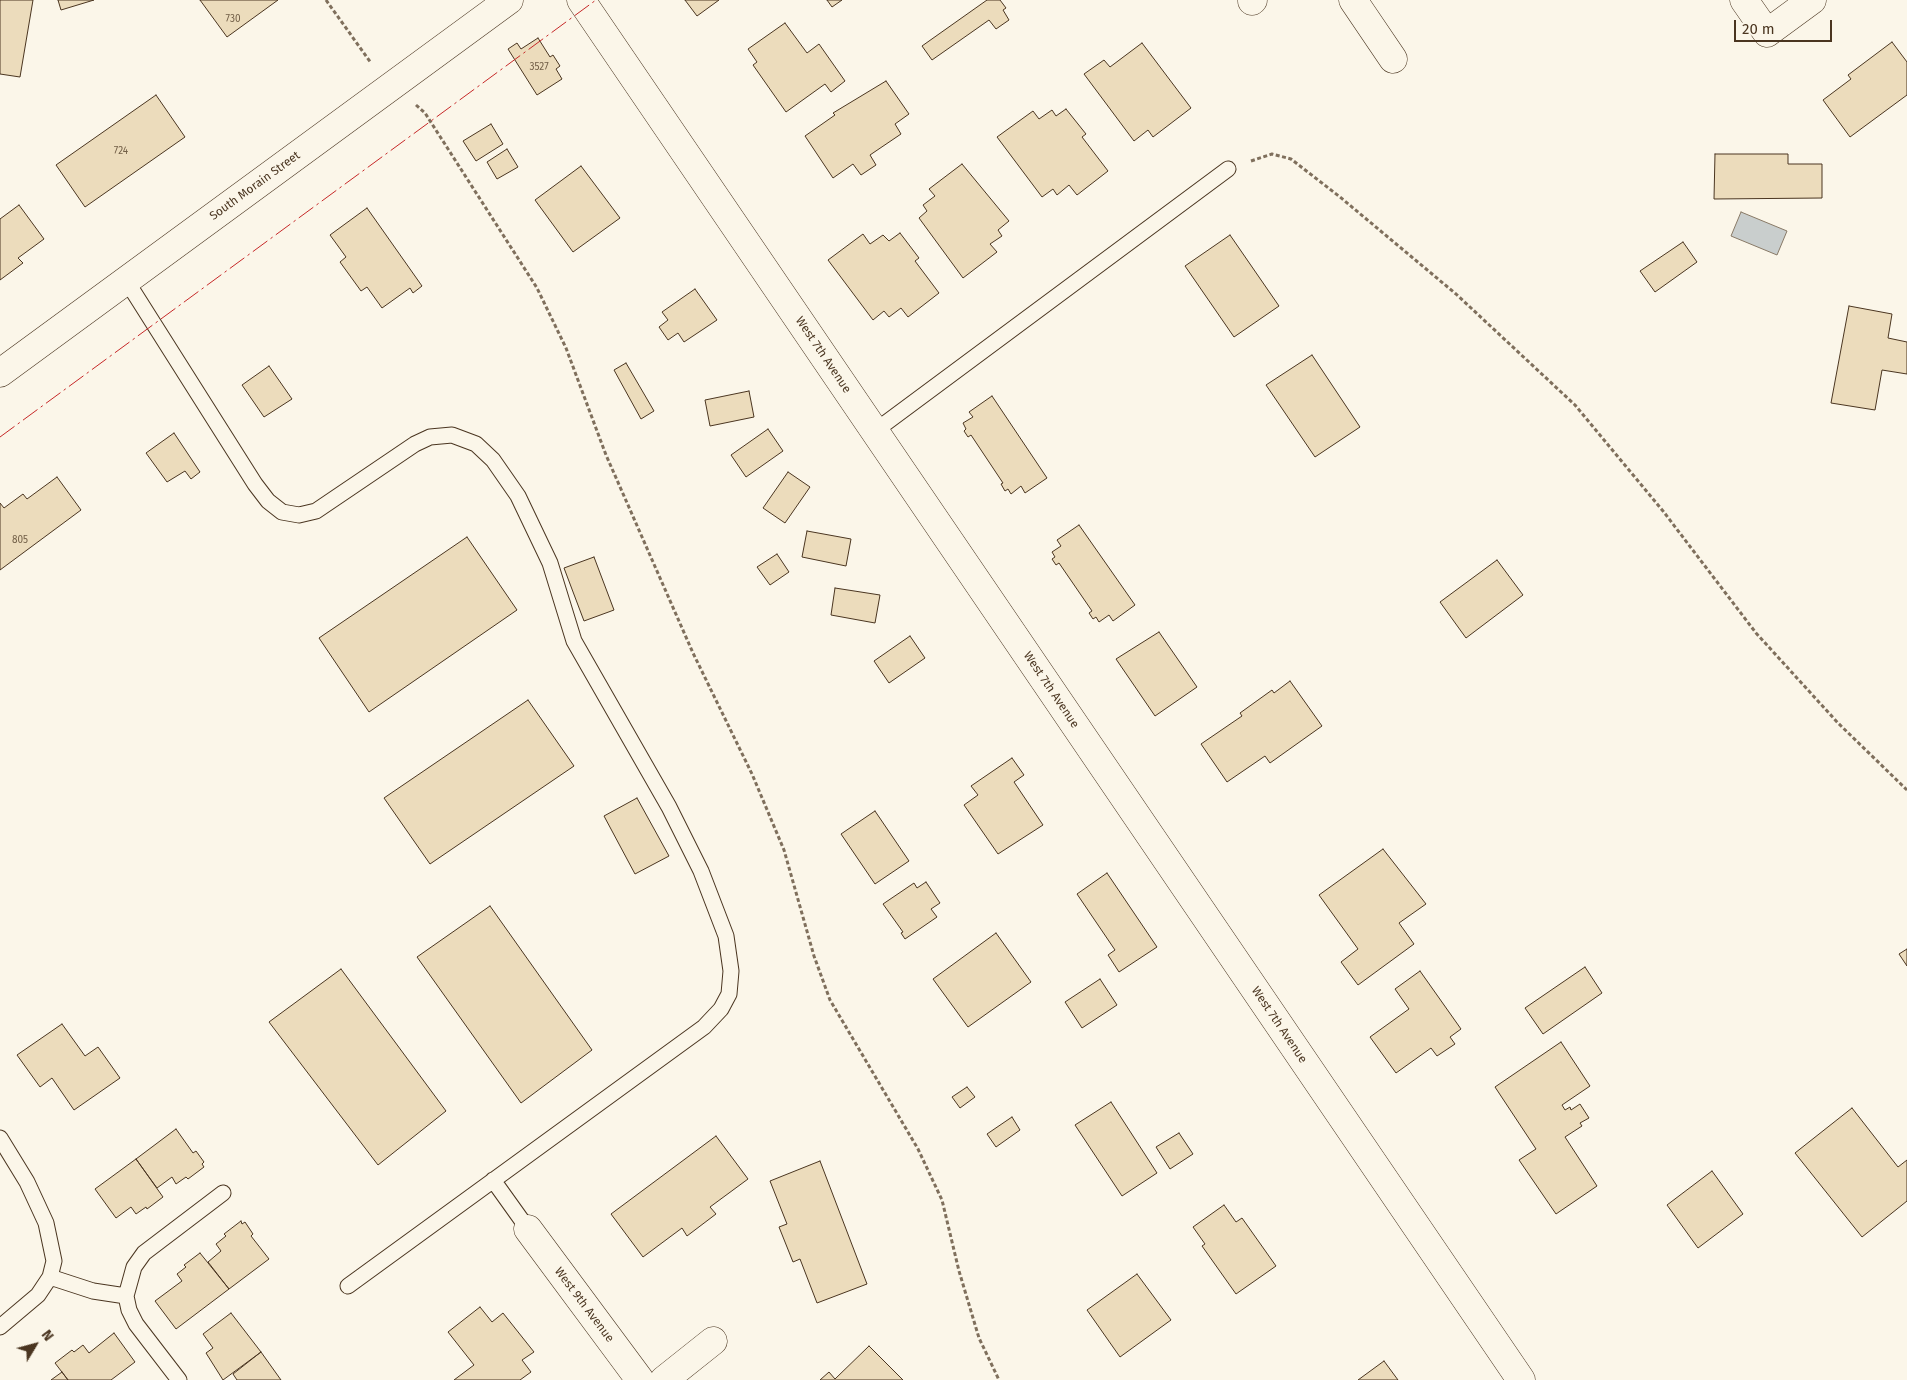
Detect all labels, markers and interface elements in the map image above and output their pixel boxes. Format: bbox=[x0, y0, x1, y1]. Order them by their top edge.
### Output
scale bar bbox=[1737, 10, 1834, 42]
house number: 730 bbox=[226, 13, 240, 25]
text: 20 m bbox=[1742, 20, 1775, 38]
house number: 3527 bbox=[529, 61, 549, 73]
house number: 724 bbox=[114, 145, 128, 157]
street label: South Morain Street bbox=[207, 148, 303, 224]
street label: West 7th Avenue bbox=[792, 314, 854, 396]
house number: 805 bbox=[12, 534, 28, 546]
street label: West 7th Avenue bbox=[1020, 649, 1082, 731]
street label: West 7th Avenue bbox=[1248, 984, 1310, 1066]
street label: West 9th Avenue bbox=[551, 1265, 617, 1345]
north arrow bbox=[10, 1320, 60, 1370]
text: N bbox=[38, 1327, 57, 1344]

